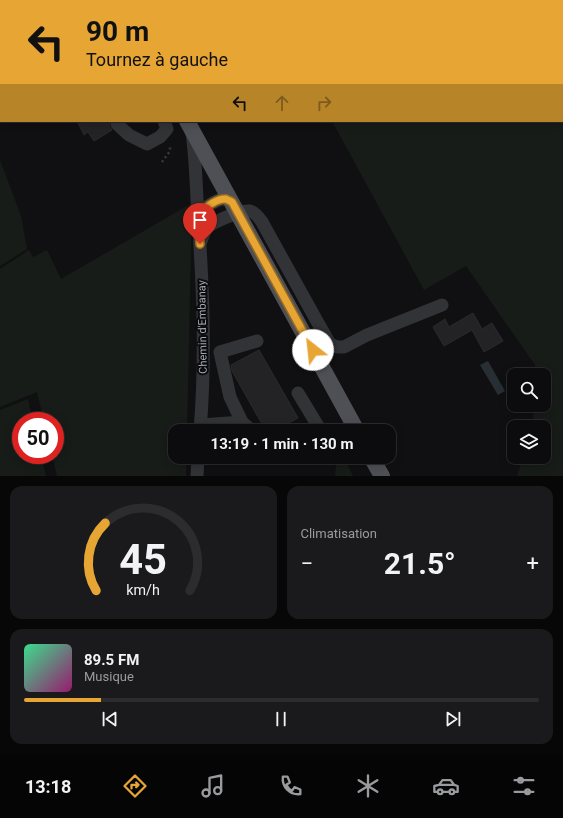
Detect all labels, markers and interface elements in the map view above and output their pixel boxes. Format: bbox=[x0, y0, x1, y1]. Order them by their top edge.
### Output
text: 90 m bbox=[86, 15, 149, 48]
icon: left bbox=[20, 16, 72, 68]
text: Tournez à gauche bbox=[86, 49, 228, 70]
icon: left bbox=[229, 92, 251, 114]
icon: ahead bbox=[271, 92, 293, 114]
icon: right bbox=[313, 92, 335, 114]
pin bbox=[183, 203, 217, 244]
icon: arrive bbox=[189, 209, 211, 231]
street label: Chemin d'Embanay bbox=[195, 279, 210, 374]
position arrow bbox=[292, 329, 334, 371]
map controls bbox=[507, 368, 551, 464]
button: search bbox=[507, 368, 551, 412]
speed limit sign: 50 bbox=[12, 412, 64, 464]
button: layers bbox=[507, 420, 551, 464]
text: 13:19 · 1 min · 130 m bbox=[211, 435, 353, 453]
text: Climatisation bbox=[301, 526, 377, 541]
text: 45 bbox=[119, 534, 167, 583]
text: 21.5° bbox=[384, 546, 456, 581]
text: − bbox=[301, 551, 313, 576]
text: + bbox=[527, 551, 539, 576]
text: km/h bbox=[126, 581, 160, 597]
text: 89.5 FM bbox=[84, 651, 139, 669]
text: Musique bbox=[84, 669, 134, 684]
icon: previous bbox=[99, 708, 121, 730]
icon: pause bbox=[270, 708, 292, 730]
icon: next bbox=[442, 708, 464, 730]
icon: directions bbox=[121, 772, 149, 800]
icon: music bbox=[199, 772, 227, 800]
icon: phone bbox=[277, 772, 305, 800]
icon: climate bbox=[354, 772, 382, 800]
icon: car bbox=[432, 772, 460, 800]
icon: filters bbox=[510, 772, 538, 800]
text: 13:18 bbox=[25, 776, 71, 797]

